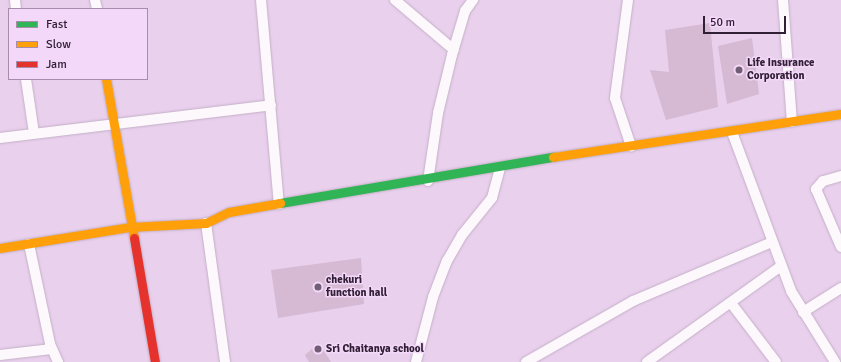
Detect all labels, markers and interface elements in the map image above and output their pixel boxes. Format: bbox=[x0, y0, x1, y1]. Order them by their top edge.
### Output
legend bbox=[8, 8, 148, 80]
scale bar bbox=[705, 8, 788, 34]
text: 50 m bbox=[710, 15, 735, 30]
text: Fast bbox=[46, 17, 67, 32]
text: Slow bbox=[46, 37, 71, 52]
text: Jam bbox=[46, 57, 67, 72]
place label: Life Insurance Corporation bbox=[747, 57, 815, 83]
marker: Life Insurance Corporation bbox=[734, 65, 744, 75]
place label: chekuri function hall bbox=[326, 274, 387, 300]
marker: chekuri function hall bbox=[313, 282, 323, 292]
place label: Sri Chaitanya school bbox=[326, 342, 424, 356]
marker: Sri Chaitanya school bbox=[313, 344, 323, 354]

